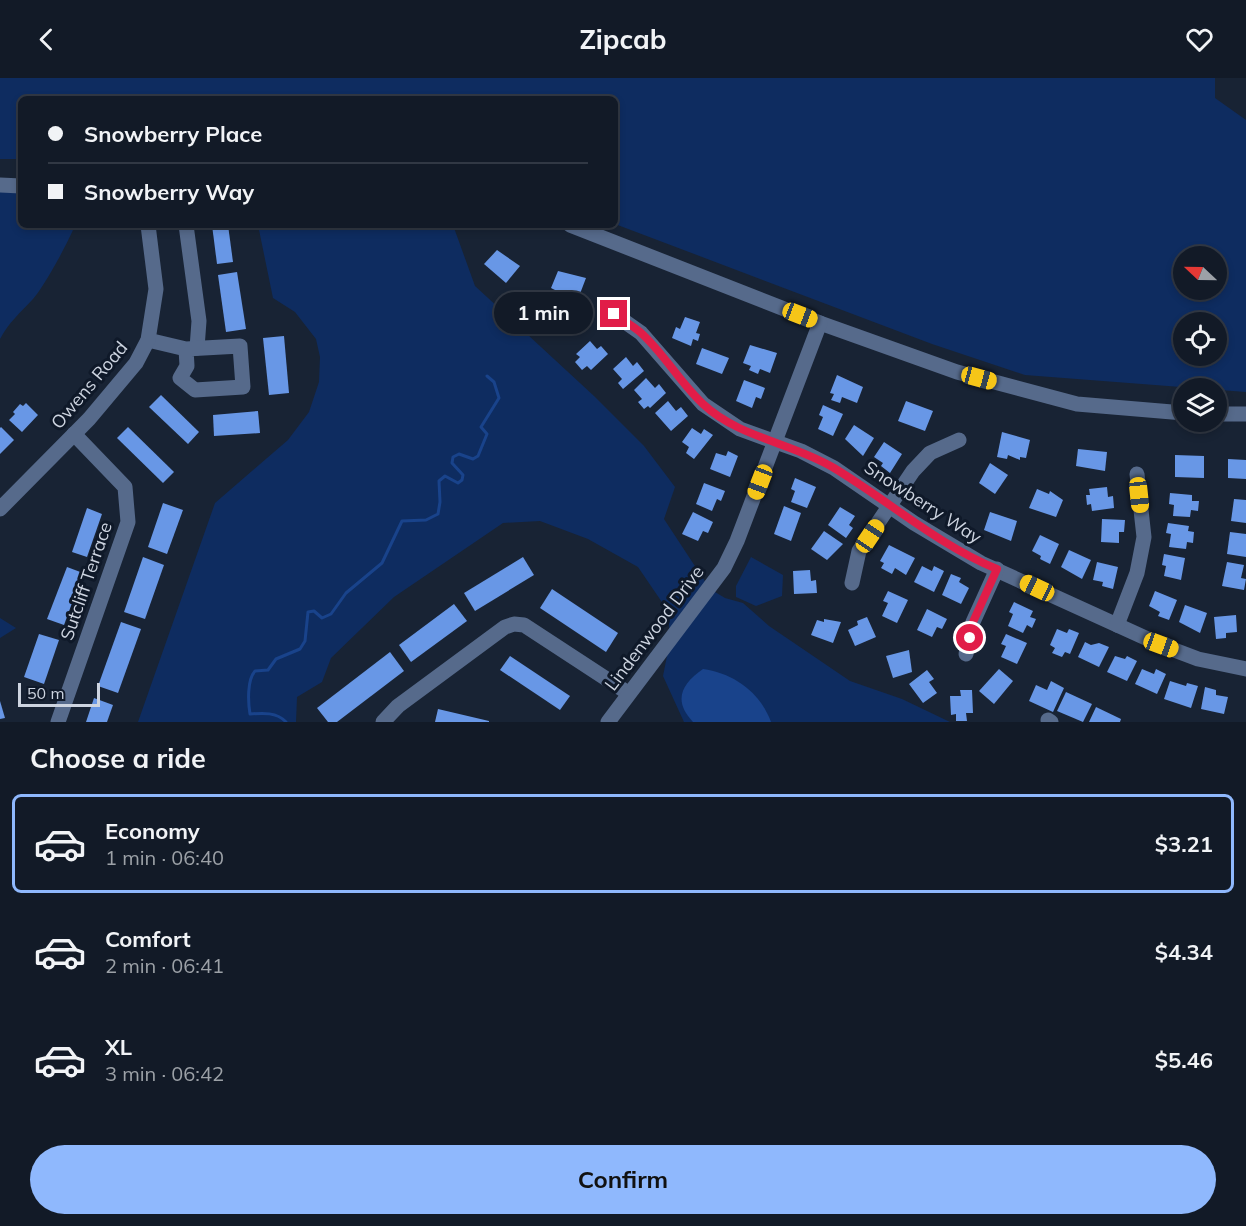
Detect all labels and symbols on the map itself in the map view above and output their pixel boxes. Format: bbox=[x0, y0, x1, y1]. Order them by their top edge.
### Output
north arrow bbox=[1173, 246, 1227, 300]
callout: 1 min bbox=[494, 293, 593, 335]
route end bbox=[600, 300, 627, 327]
car bbox=[780, 300, 820, 330]
street label: Owens Road bbox=[46, 336, 132, 434]
car bbox=[959, 365, 999, 391]
street label: Snowberry Way bbox=[860, 456, 986, 549]
car bbox=[745, 462, 775, 502]
car bbox=[1128, 476, 1150, 514]
car bbox=[852, 516, 888, 556]
street label: Sutcliff Terrace bbox=[55, 519, 117, 643]
street label: Lindenwood Drive bbox=[599, 561, 709, 695]
car bbox=[1017, 572, 1057, 604]
route start bbox=[956, 624, 983, 651]
car bbox=[1141, 630, 1181, 660]
scale bar bbox=[18, 680, 100, 708]

